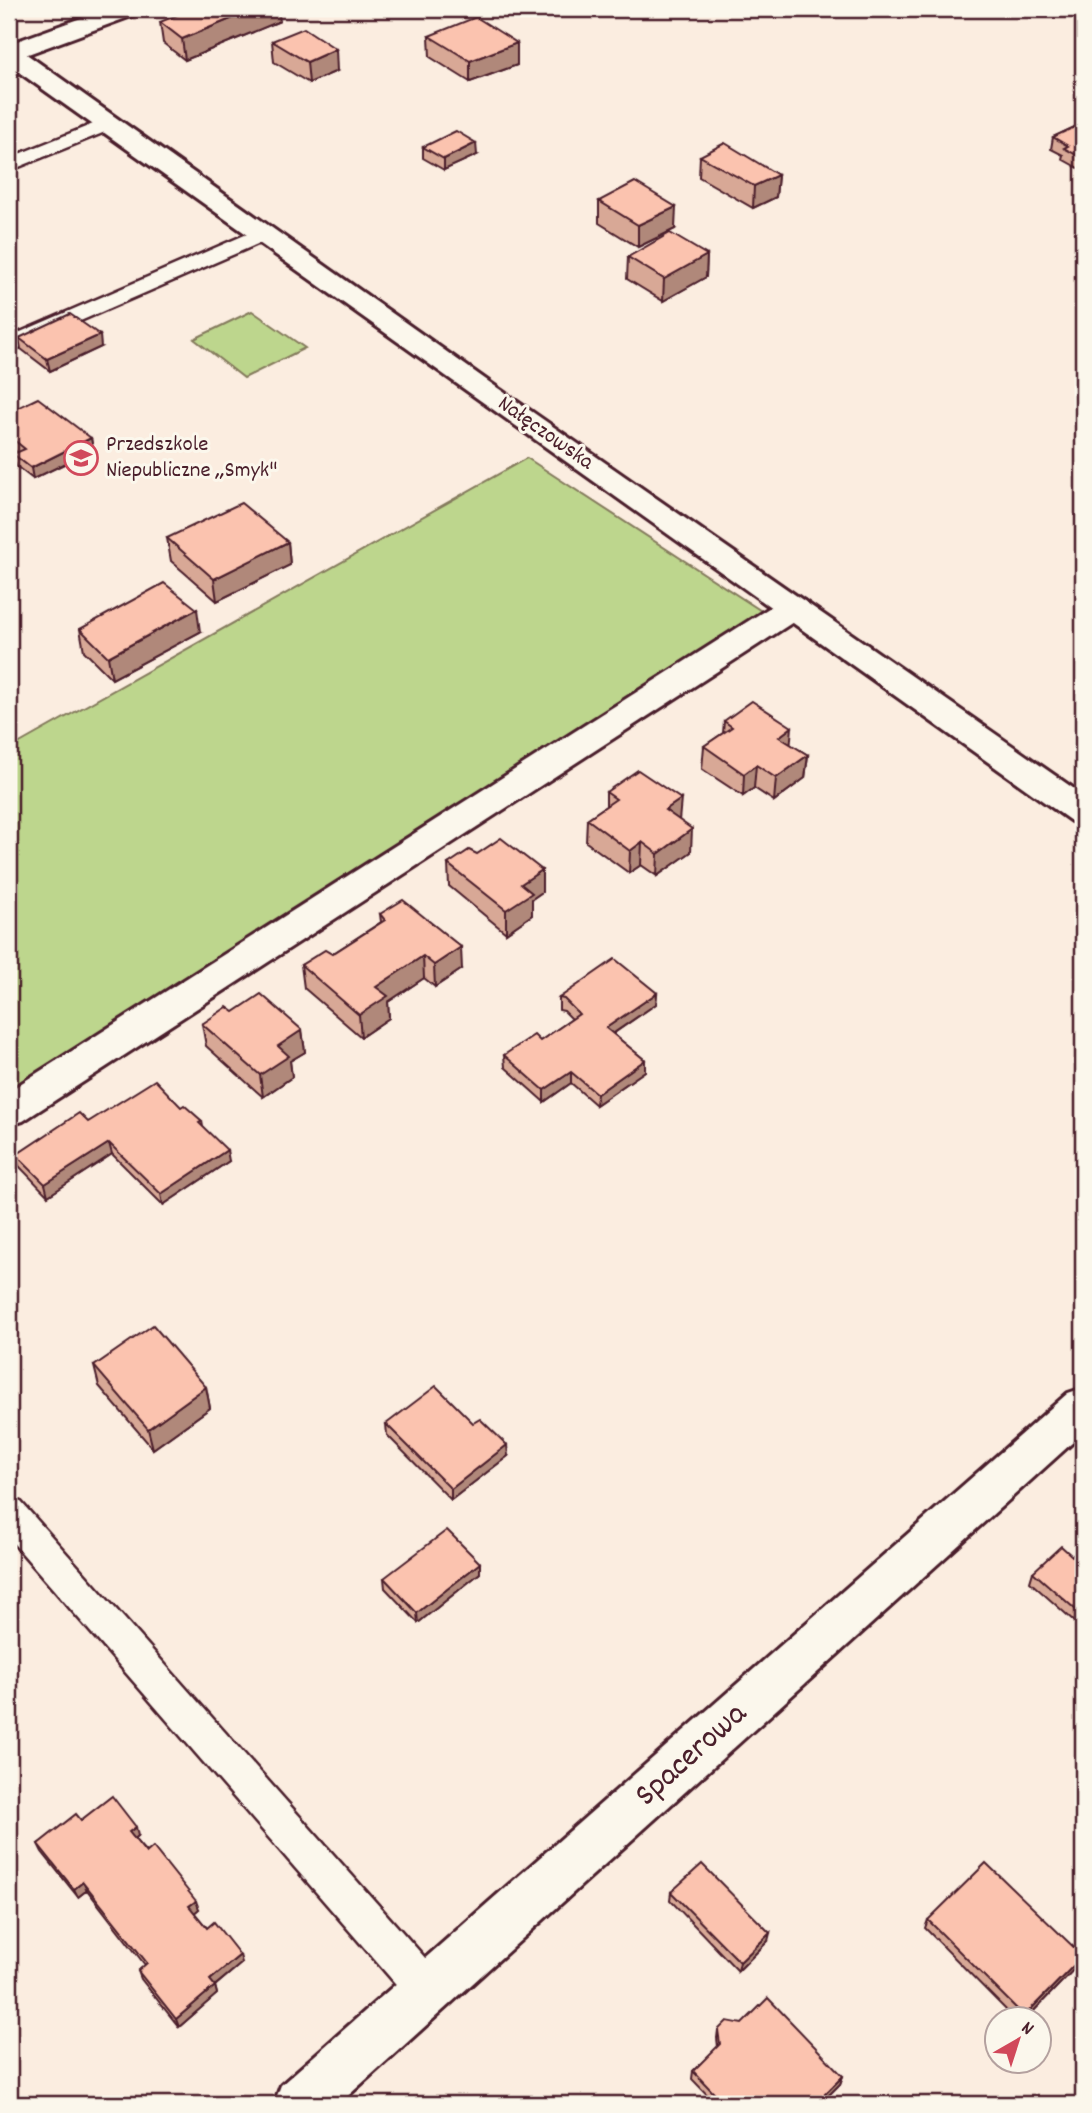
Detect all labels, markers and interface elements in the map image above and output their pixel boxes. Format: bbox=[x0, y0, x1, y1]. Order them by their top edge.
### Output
street label: Nałęczowska bbox=[490, 389, 601, 480]
place label: Przedszkole Niepubliczne ,,Smyk" bbox=[106, 429, 277, 488]
school or university icon: Przedszkole Niepubliczne ,,Smyk" bbox=[62, 439, 100, 477]
street label: Spacerowa bbox=[625, 1692, 759, 1819]
north arrow bbox=[984, 2004, 1054, 2074]
text: N bbox=[1014, 2016, 1039, 2043]

